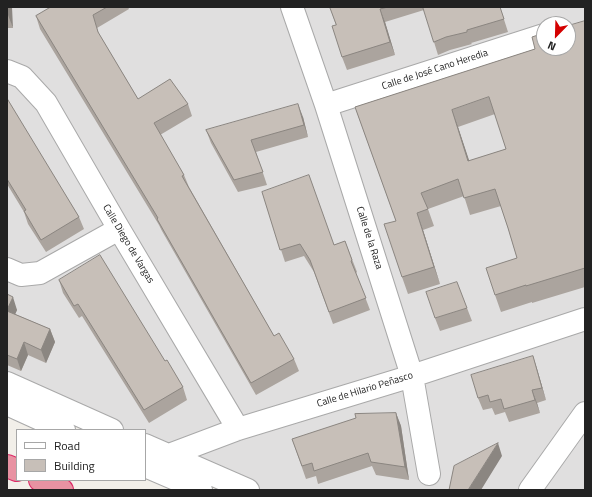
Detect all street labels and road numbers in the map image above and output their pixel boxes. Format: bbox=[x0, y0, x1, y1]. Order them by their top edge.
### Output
street label: Calle de José Cano Heredia bbox=[380, 47, 490, 93]
street label: Calle Diego de Vargas bbox=[100, 202, 156, 286]
street label: Calle de la Raza bbox=[353, 205, 385, 271]
street label: Calle de Hilario Peñasco bbox=[316, 370, 414, 410]

